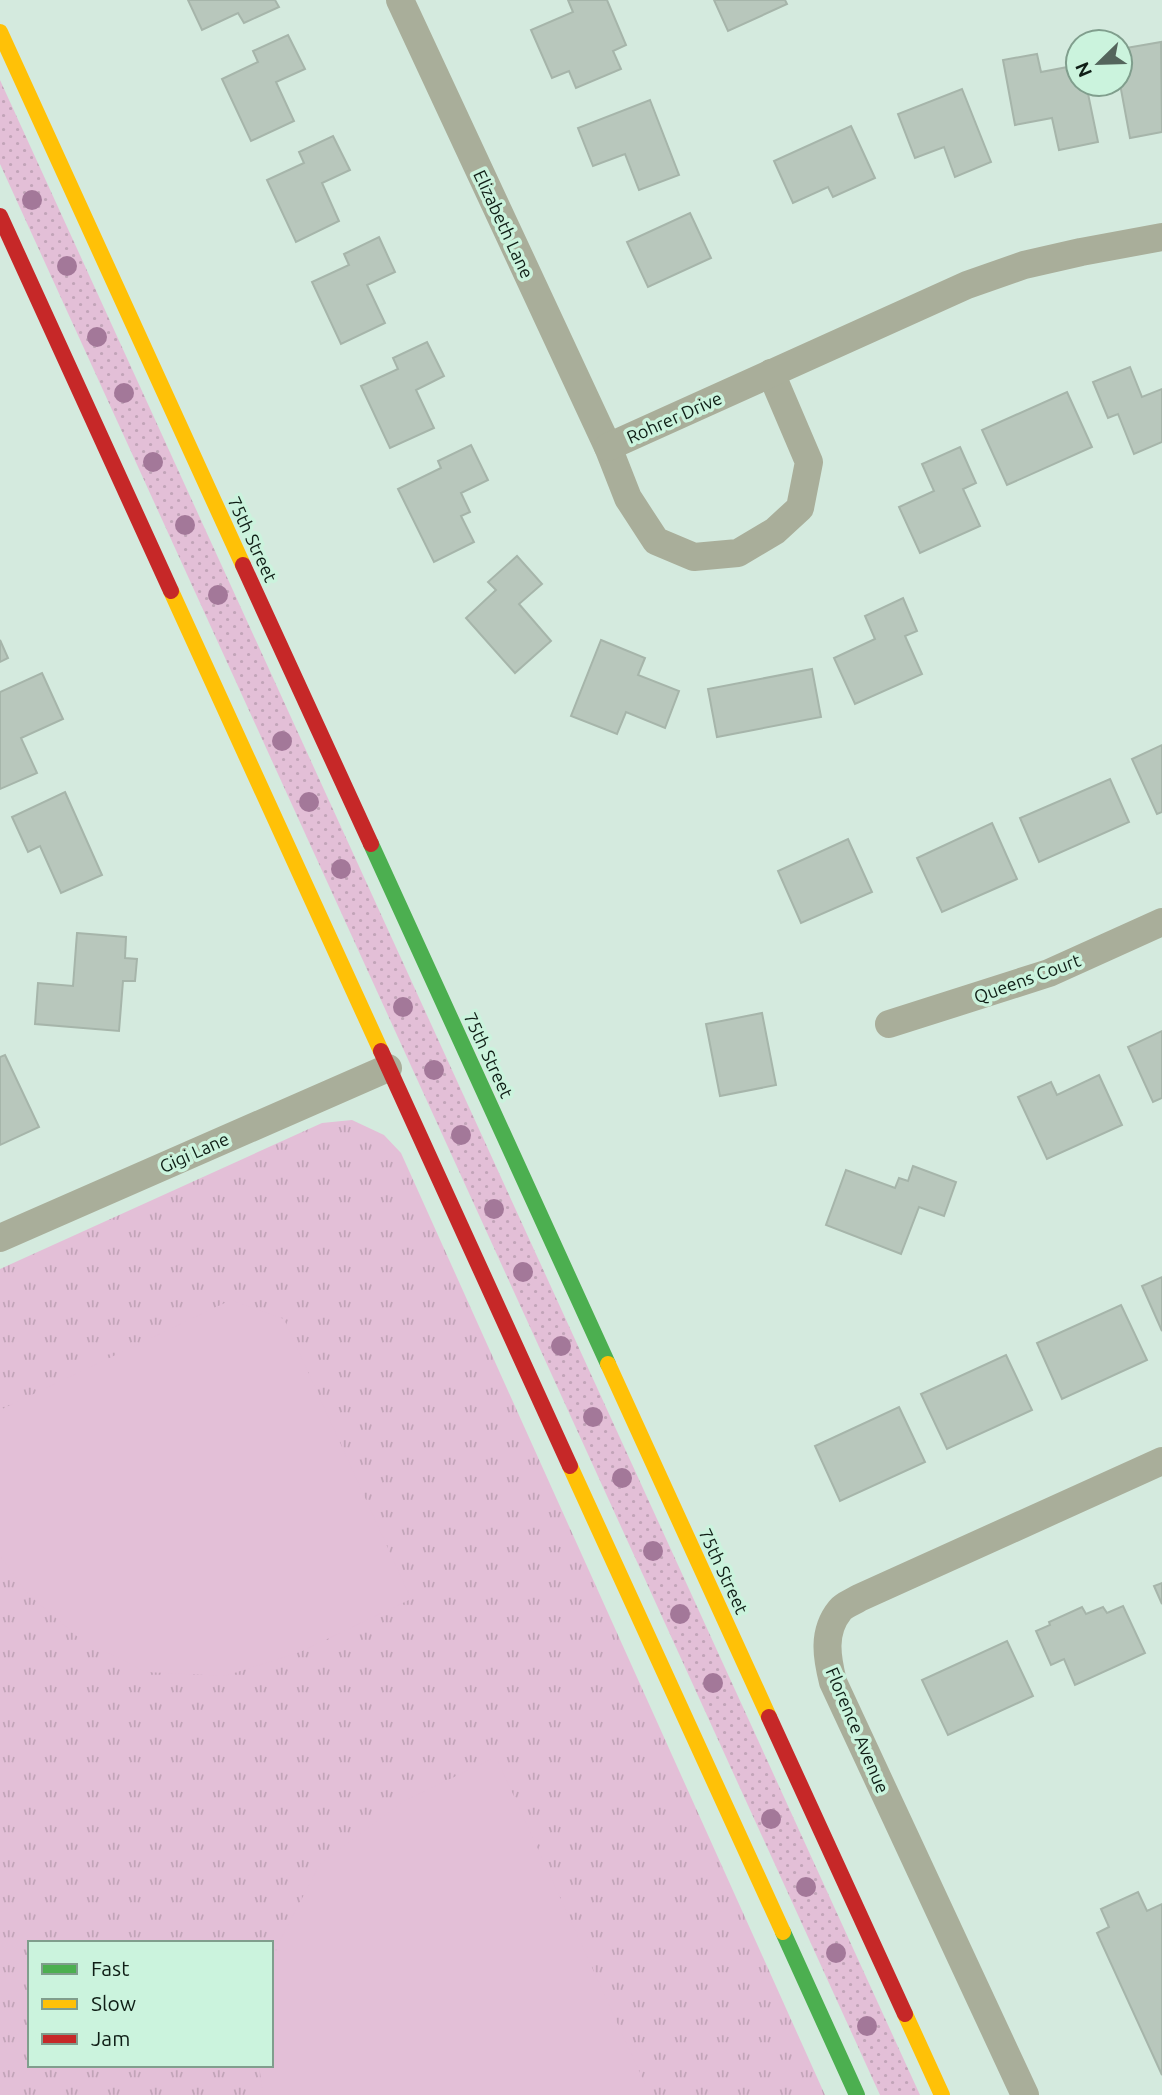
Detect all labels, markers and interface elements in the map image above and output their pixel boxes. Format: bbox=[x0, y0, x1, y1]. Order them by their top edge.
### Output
north arrow bbox=[1064, 28, 1134, 98]
text: N bbox=[1070, 59, 1096, 80]
street label: Elizabeth Lane bbox=[470, 167, 538, 281]
street label: Rohrer Drive bbox=[623, 387, 725, 447]
street label: 75th Street bbox=[224, 493, 282, 585]
street label: Queens Court bbox=[971, 949, 1083, 1008]
street label: 75th Street bbox=[460, 1009, 518, 1101]
street label: Gigi Lane bbox=[156, 1128, 232, 1176]
street label: 75th Street bbox=[695, 1525, 753, 1617]
street label: Florence Avenue bbox=[822, 1664, 894, 1796]
legend bbox=[28, 1941, 273, 2067]
text: Fast bbox=[91, 1956, 129, 1980]
text: Slow bbox=[91, 1991, 136, 2015]
text: Jam bbox=[91, 2026, 130, 2050]

